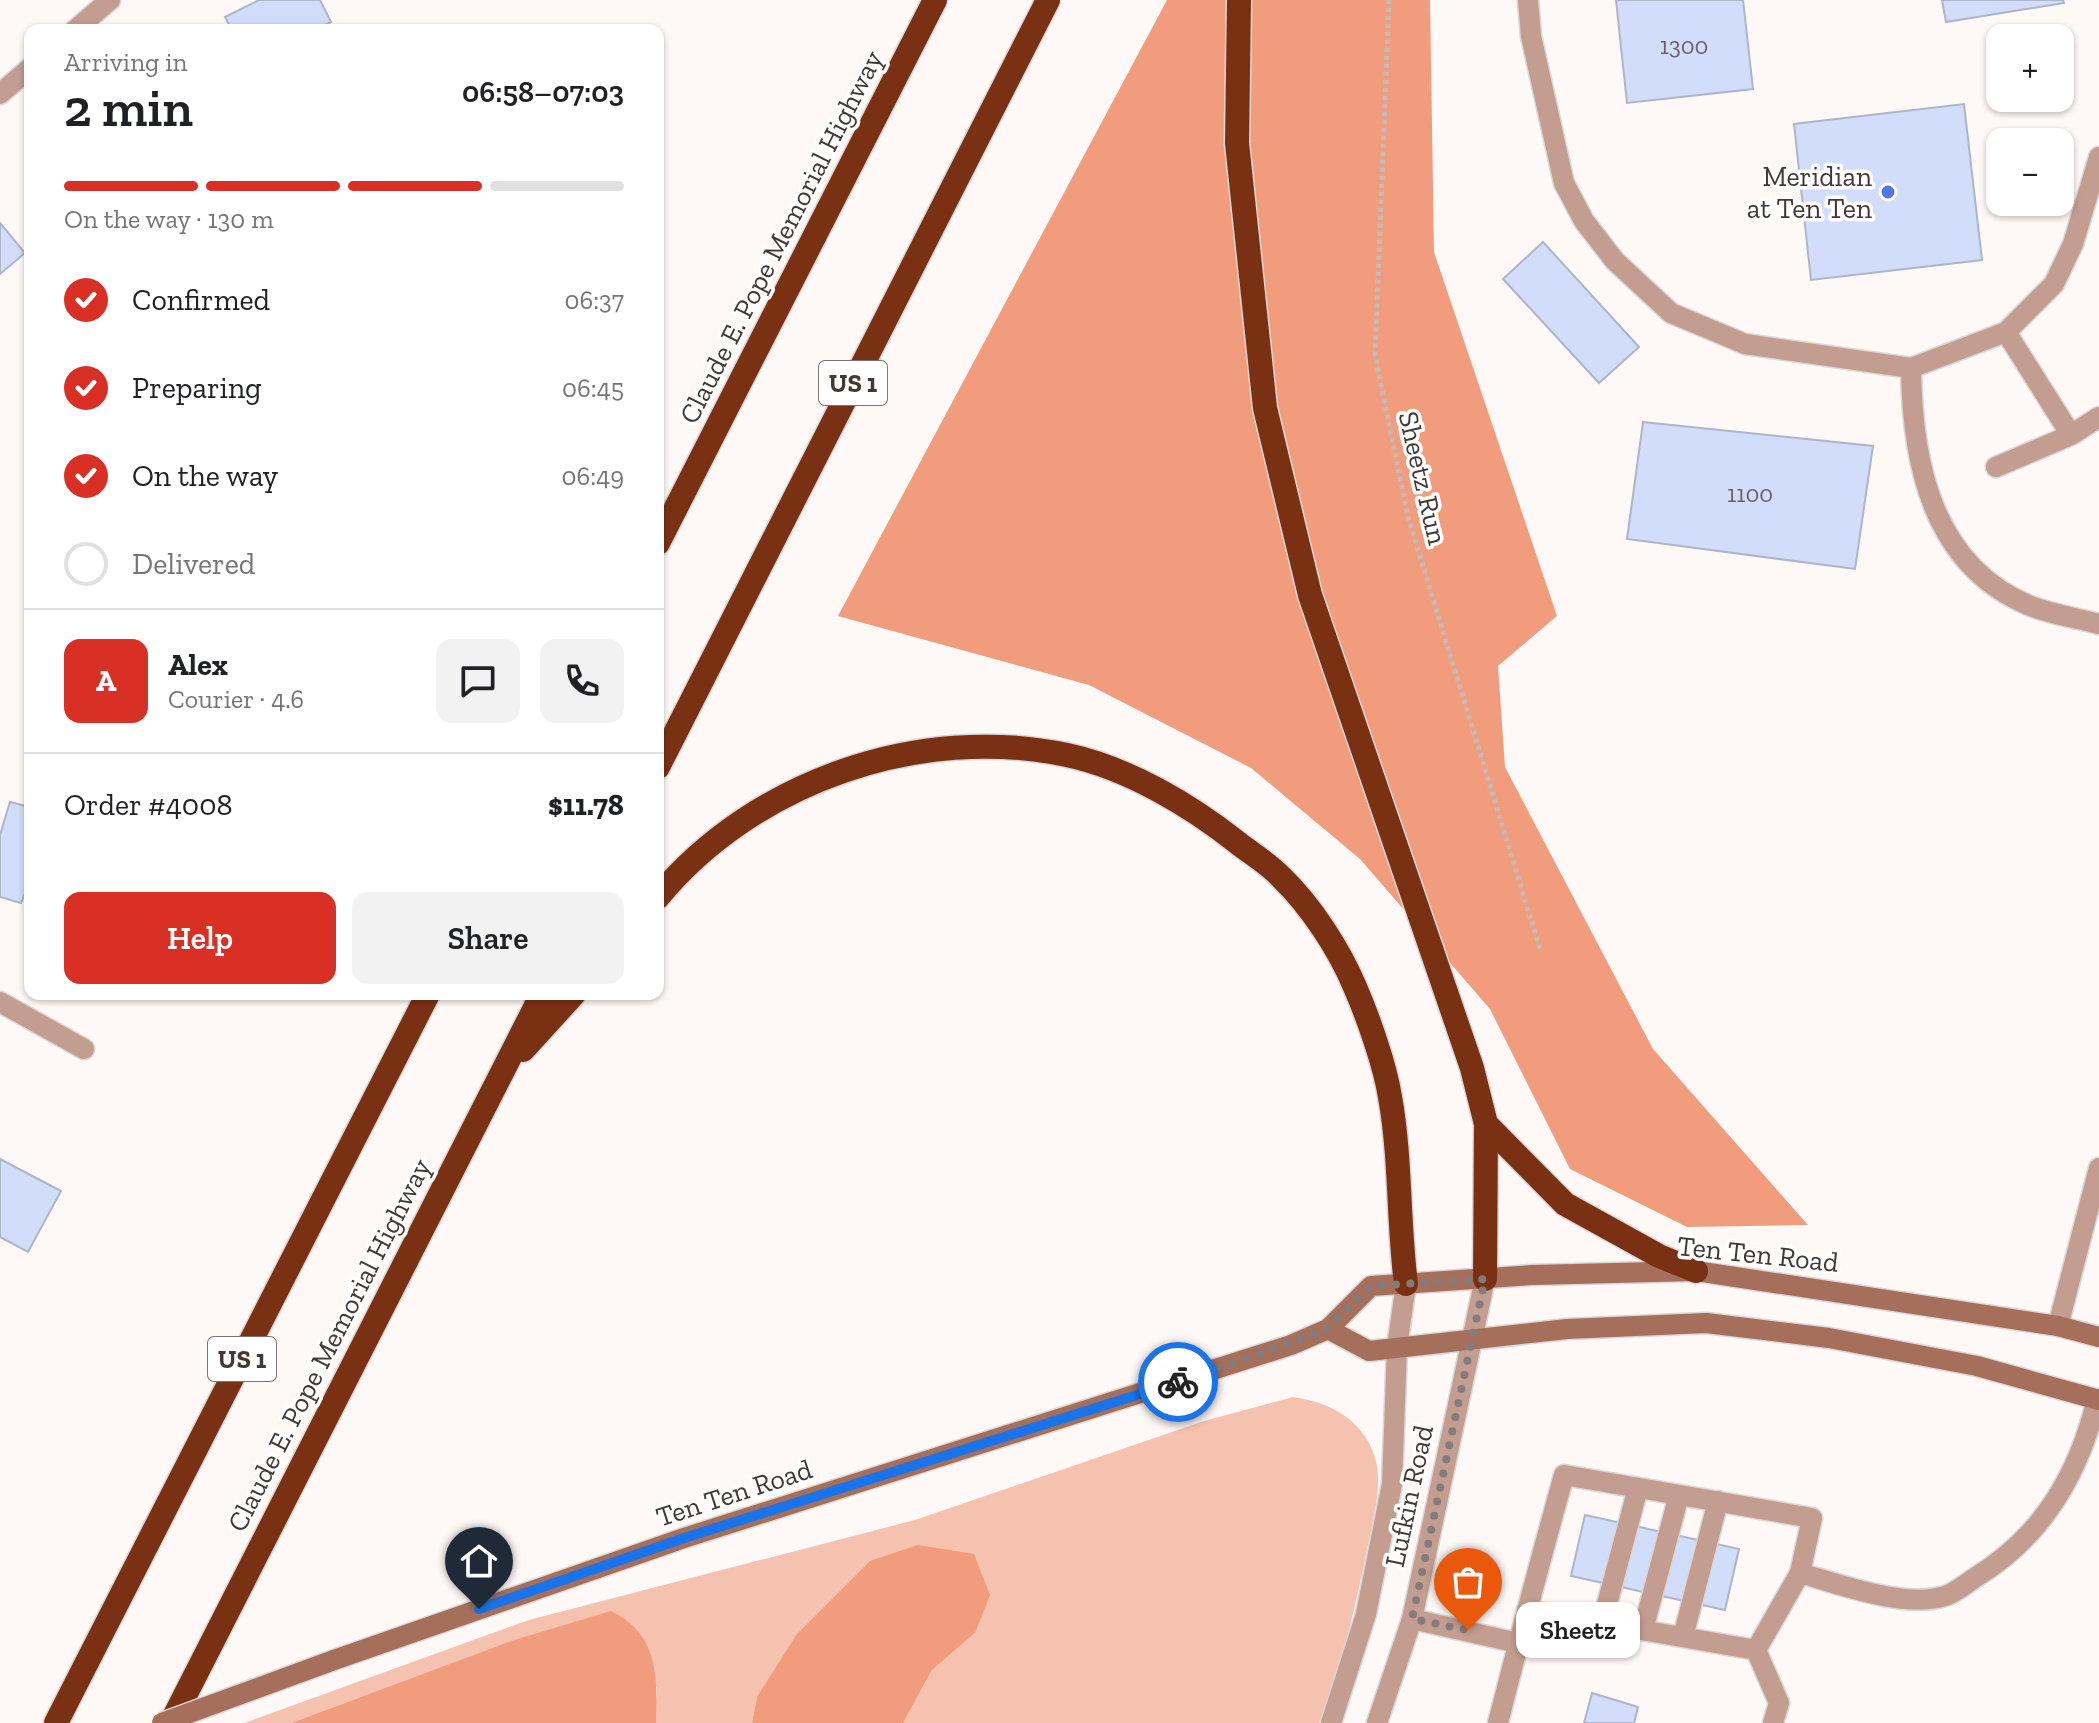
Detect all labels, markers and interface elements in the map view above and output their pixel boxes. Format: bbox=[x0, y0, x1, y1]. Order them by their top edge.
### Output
map controls bbox=[1986, 24, 2074, 216]
button: + bbox=[1986, 24, 2074, 112]
house number: 1300 bbox=[1660, 31, 1708, 60]
street label: Claude E. Pope Memorial Highway bbox=[672, 44, 890, 429]
text: Arriving in bbox=[64, 46, 187, 78]
text: 06:58–07:03 bbox=[462, 74, 624, 110]
text: 2 min bbox=[64, 77, 193, 139]
button: − bbox=[1986, 128, 2074, 216]
place label: Meridian at Ten Ten bbox=[1747, 160, 1872, 225]
marker: Meridian at Ten Ten bbox=[1879, 183, 1897, 201]
text: On the way · 130 m bbox=[64, 203, 274, 235]
icon: check bbox=[64, 278, 108, 322]
text: Confirmed bbox=[132, 282, 270, 318]
text: 06:37 bbox=[564, 284, 624, 316]
road number: US 1 bbox=[819, 361, 887, 405]
icon: check bbox=[64, 366, 108, 410]
text: Preparing bbox=[132, 370, 262, 406]
text: 06:45 bbox=[562, 372, 624, 404]
street label: Sheetz Run bbox=[1392, 408, 1454, 548]
icon: check bbox=[64, 454, 108, 498]
text: On the way bbox=[132, 458, 278, 494]
text: 06:49 bbox=[562, 460, 624, 492]
house number: 1100 bbox=[1727, 479, 1773, 508]
text: Delivered bbox=[132, 546, 255, 582]
button: chat bbox=[436, 639, 520, 723]
button: phone bbox=[540, 639, 624, 723]
text: Alex bbox=[168, 647, 228, 683]
text: A bbox=[96, 663, 116, 699]
text: Courier · 4.6 bbox=[168, 683, 304, 715]
text: Order #4008 bbox=[64, 787, 233, 823]
text: $11.78 bbox=[548, 787, 624, 823]
button: Help bbox=[64, 892, 336, 984]
button: Share bbox=[352, 892, 624, 984]
street label: Claude E. Pope Memorial Highway bbox=[220, 1152, 438, 1537]
street label: Ten Ten Road bbox=[1676, 1229, 1840, 1279]
road number: US 1 bbox=[208, 1337, 276, 1381]
courier bbox=[1138, 1342, 1218, 1422]
icon: bike bbox=[1156, 1360, 1200, 1404]
street label: Lufkin Road bbox=[1378, 1422, 1440, 1570]
street label: Ten Ten Road bbox=[652, 1452, 816, 1534]
pin bbox=[445, 1527, 513, 1609]
icon: home bbox=[457, 1539, 501, 1583]
pin bbox=[1434, 1548, 1502, 1630]
icon: bag bbox=[1446, 1560, 1490, 1604]
callout: Sheetz bbox=[1516, 1602, 1640, 1658]
text: Sheetz bbox=[1540, 1614, 1616, 1646]

